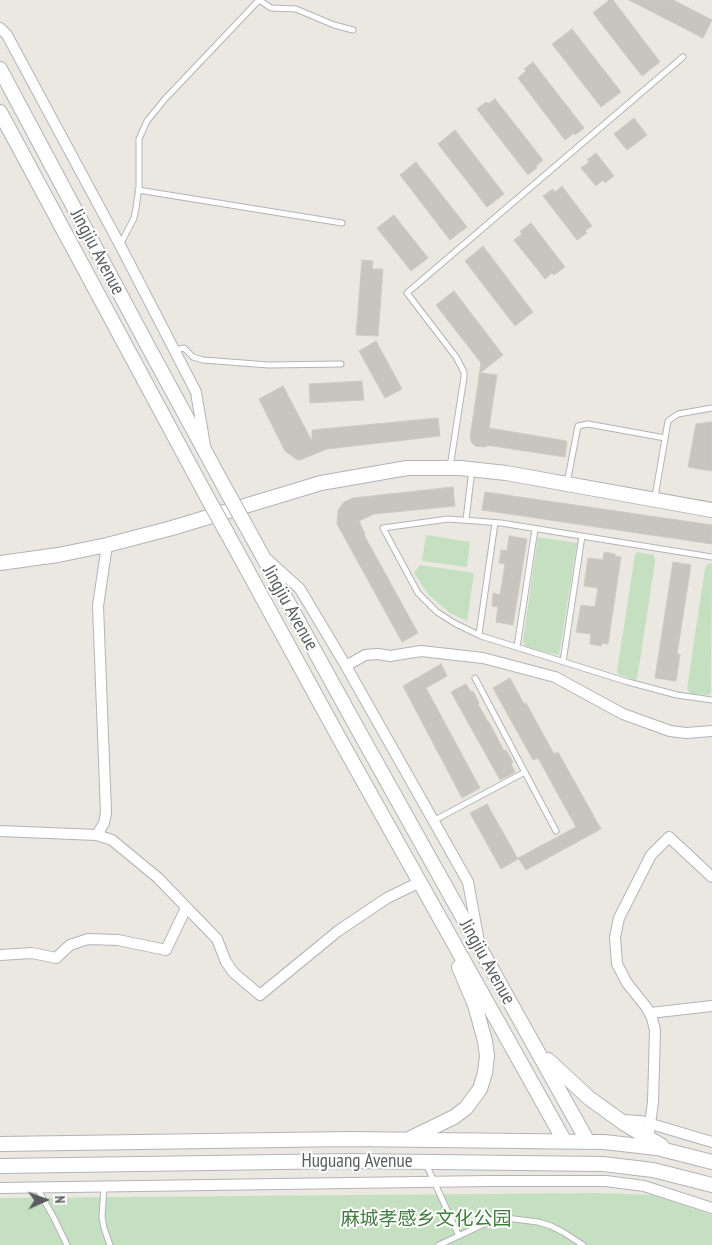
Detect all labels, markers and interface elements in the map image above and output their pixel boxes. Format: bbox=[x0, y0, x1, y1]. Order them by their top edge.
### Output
street label: Jingjiu Avenue bbox=[65, 205, 129, 299]
street label: Jingjiu Avenue bbox=[257, 561, 323, 655]
street label: Jingjiu Avenue bbox=[454, 915, 520, 1009]
street label: Huguang Avenue bbox=[301, 1151, 413, 1173]
north arrow bbox=[20, 1175, 70, 1225]
text: N bbox=[51, 1195, 69, 1204]
park label: 麻城孝感乡文化公园 bbox=[341, 1209, 511, 1231]

